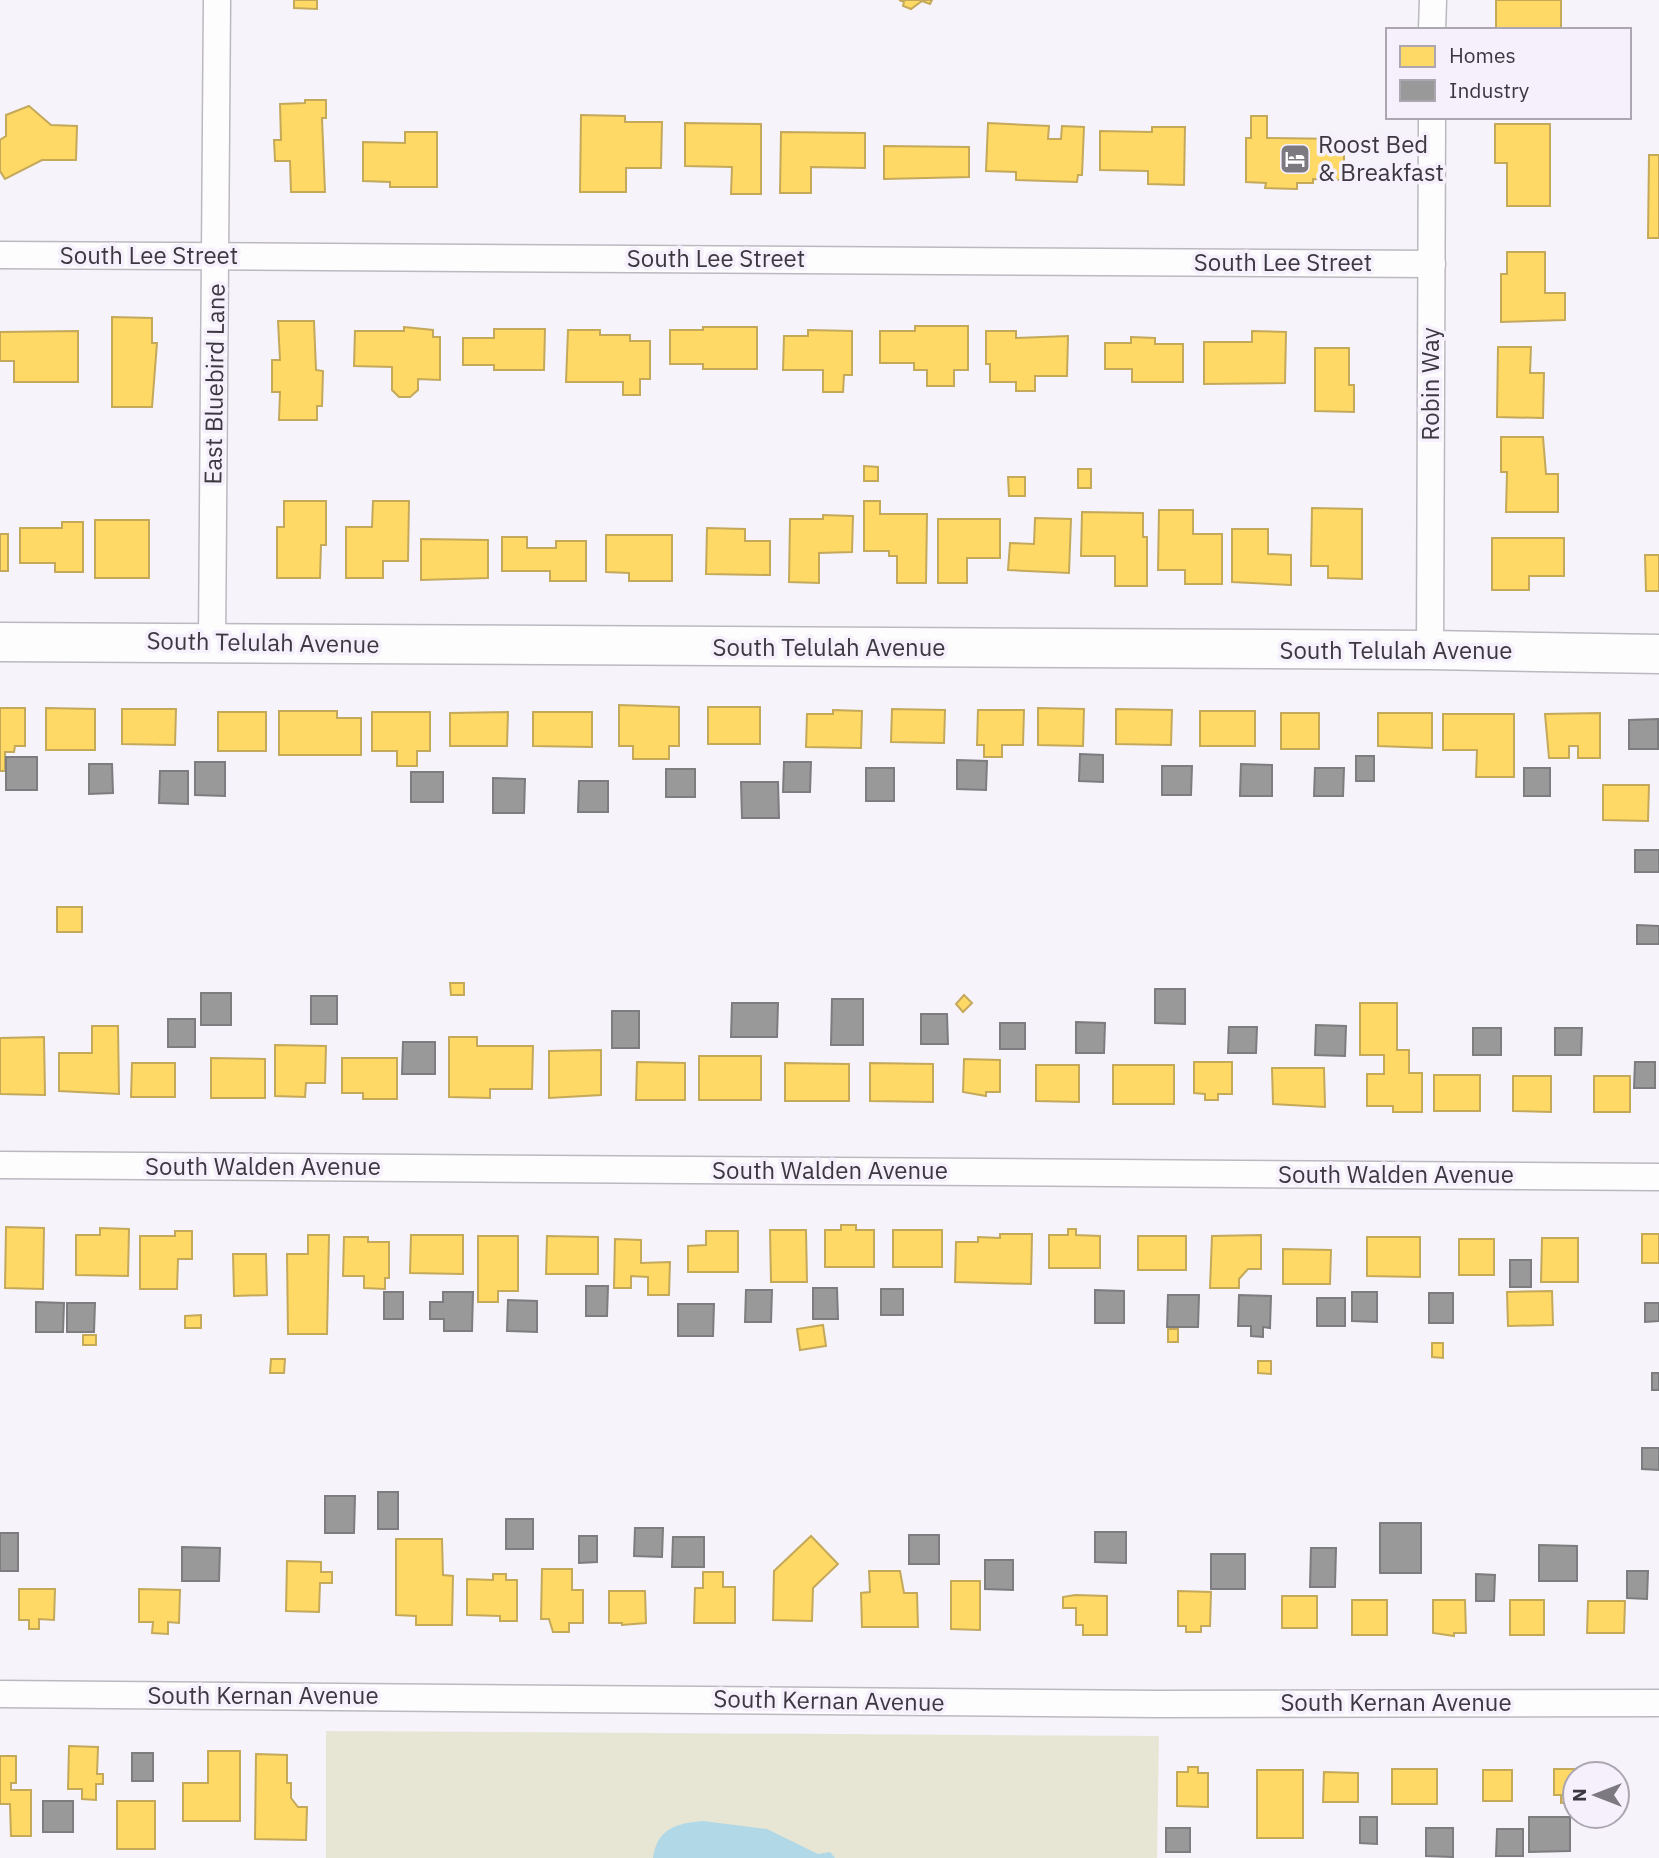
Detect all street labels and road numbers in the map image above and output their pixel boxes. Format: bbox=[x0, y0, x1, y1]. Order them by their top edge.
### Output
street label: South Lee Street bbox=[60, 239, 238, 271]
street label: South Lee Street bbox=[627, 242, 805, 274]
street label: South Lee Street bbox=[1194, 246, 1372, 278]
street label: East Bluebird Lane bbox=[196, 283, 232, 485]
street label: Robin Way bbox=[1414, 327, 1446, 441]
street label: South Telulah Avenue bbox=[146, 624, 380, 660]
street label: South Telulah Avenue bbox=[712, 631, 946, 663]
street label: South Telulah Avenue bbox=[1279, 634, 1513, 666]
street label: South Walden Avenue bbox=[145, 1150, 381, 1182]
street label: South Walden Avenue bbox=[712, 1154, 948, 1186]
street label: South Walden Avenue bbox=[1278, 1158, 1514, 1190]
street label: South Kernan Avenue bbox=[147, 1679, 379, 1711]
street label: South Kernan Avenue bbox=[713, 1682, 945, 1718]
street label: South Kernan Avenue bbox=[1280, 1686, 1512, 1718]

